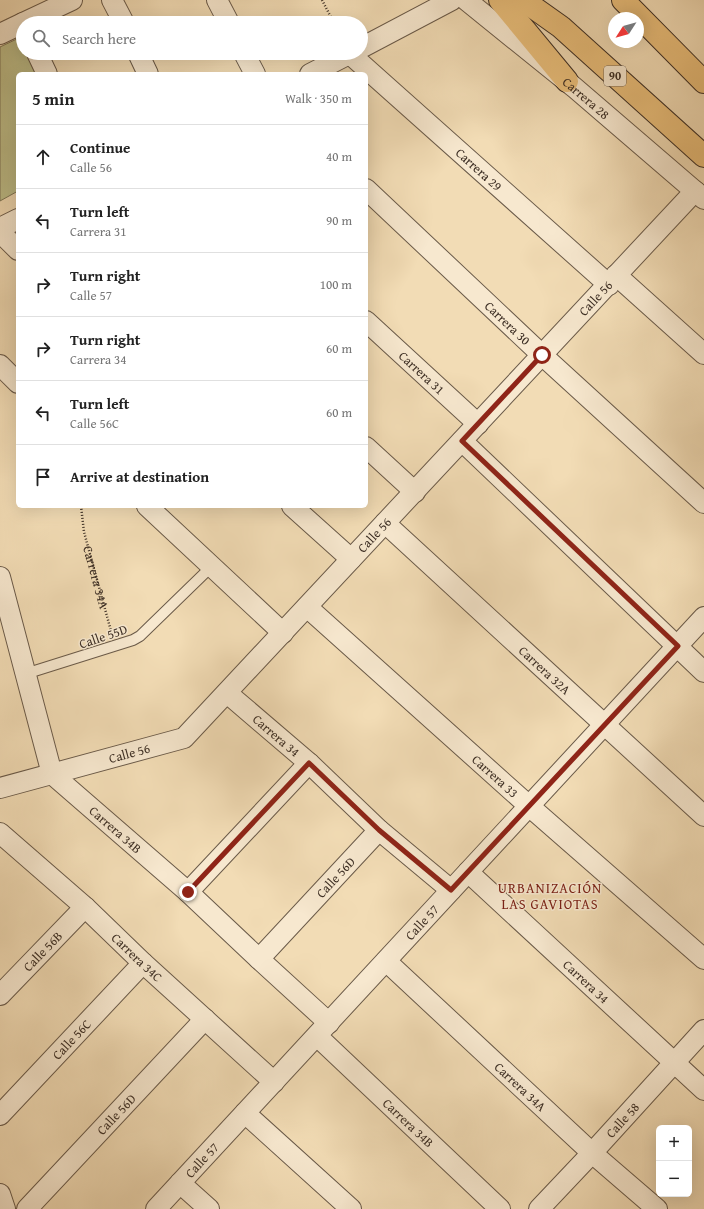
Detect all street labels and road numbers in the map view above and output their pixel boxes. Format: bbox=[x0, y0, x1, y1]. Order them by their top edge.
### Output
road number: 90 bbox=[604, 66, 626, 86]
street label: Carrera 28 bbox=[558, 73, 614, 124]
street label: Carrera 29 bbox=[451, 144, 506, 195]
street label: Calle 56 bbox=[574, 276, 617, 320]
street label: Carrera 30 bbox=[480, 297, 535, 350]
street label: Carrera 31 bbox=[394, 347, 449, 399]
street label: Calle 56 bbox=[353, 513, 396, 557]
street label: Carrera 34A bbox=[78, 544, 114, 611]
street label: Calle 55D bbox=[76, 619, 130, 654]
street label: Carrera 32A bbox=[514, 641, 575, 699]
street label: Carrera 34 bbox=[248, 710, 304, 761]
street label: Calle 56 bbox=[107, 739, 152, 768]
street label: Carrera 33 bbox=[468, 750, 522, 802]
street label: Carrera 34B bbox=[85, 801, 146, 858]
street label: Calle 56D bbox=[312, 853, 360, 902]
street label: Calle 57 bbox=[401, 901, 443, 944]
street label: Calle 56B bbox=[19, 927, 67, 976]
street label: Carrera 34C bbox=[107, 929, 166, 986]
street label: Carrera 34 bbox=[559, 955, 613, 1008]
street label: Calle 56C bbox=[48, 1015, 95, 1064]
street label: Carrera 34A bbox=[490, 1058, 550, 1116]
street label: Calle 56D bbox=[92, 1090, 140, 1139]
street label: Carrera 34B bbox=[378, 1094, 438, 1152]
street label: Calle 58 bbox=[601, 1098, 644, 1142]
street label: Calle 57 bbox=[181, 1138, 223, 1182]

